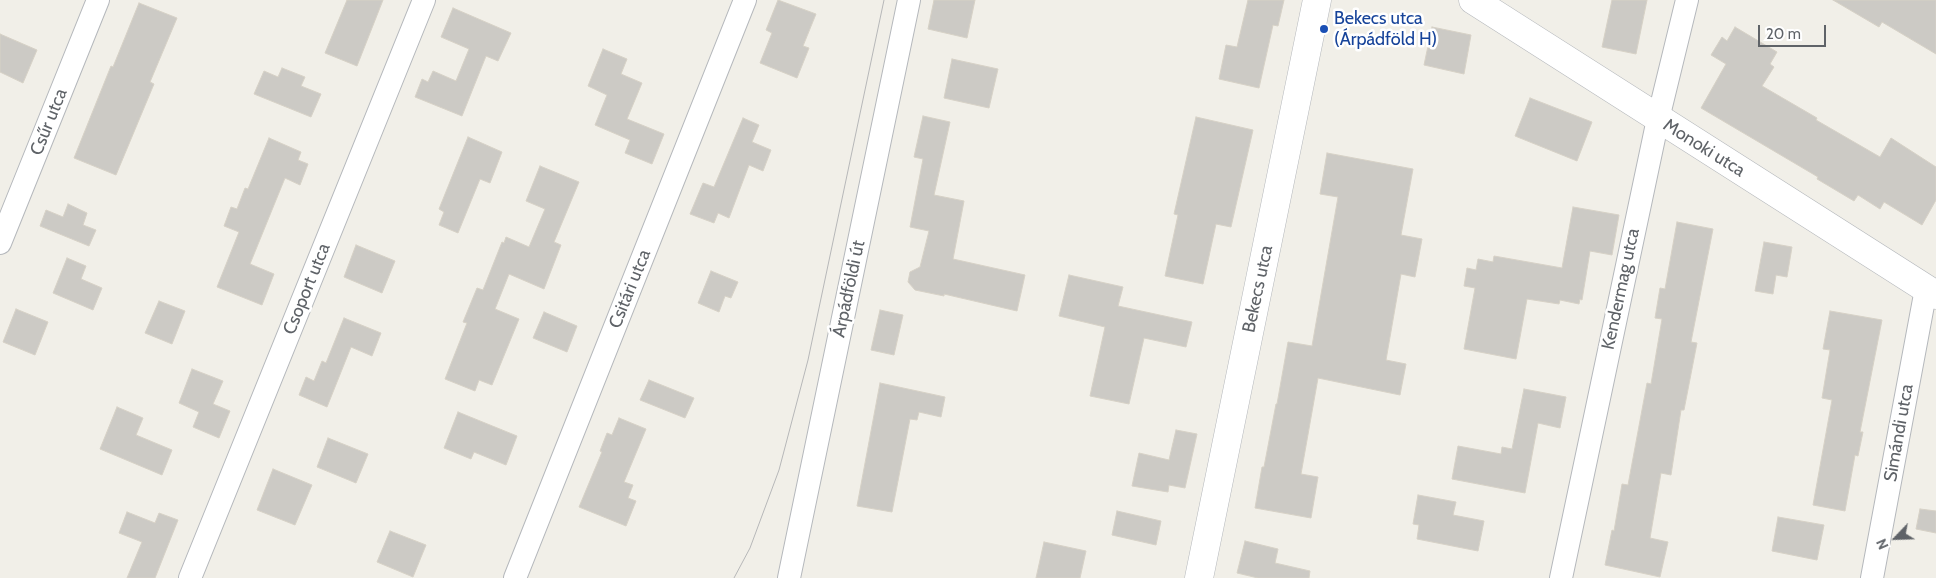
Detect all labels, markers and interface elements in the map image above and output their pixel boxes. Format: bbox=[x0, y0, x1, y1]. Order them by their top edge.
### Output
place label: Bekecs utca (Árpádföld H) bbox=[1334, 8, 1437, 50]
scale bar bbox=[1761, 15, 1828, 47]
marker: Bekecs utca (Árpádföld H) bbox=[1318, 23, 1330, 35]
text: 20 m bbox=[1766, 25, 1801, 43]
street label: Csűr utca bbox=[26, 86, 72, 158]
street label: Monoki utca bbox=[1659, 114, 1749, 182]
street label: Kendermag utca bbox=[1598, 226, 1644, 352]
street label: Árpádföldi út bbox=[828, 239, 870, 339]
street label: Csoport utca bbox=[279, 240, 335, 338]
street label: Bekecs utca bbox=[1238, 243, 1278, 335]
street label: Csitári utca bbox=[604, 247, 656, 331]
street label: Simándi utca bbox=[1880, 382, 1918, 484]
north arrow bbox=[1871, 513, 1921, 563]
text: N bbox=[1872, 536, 1893, 552]

